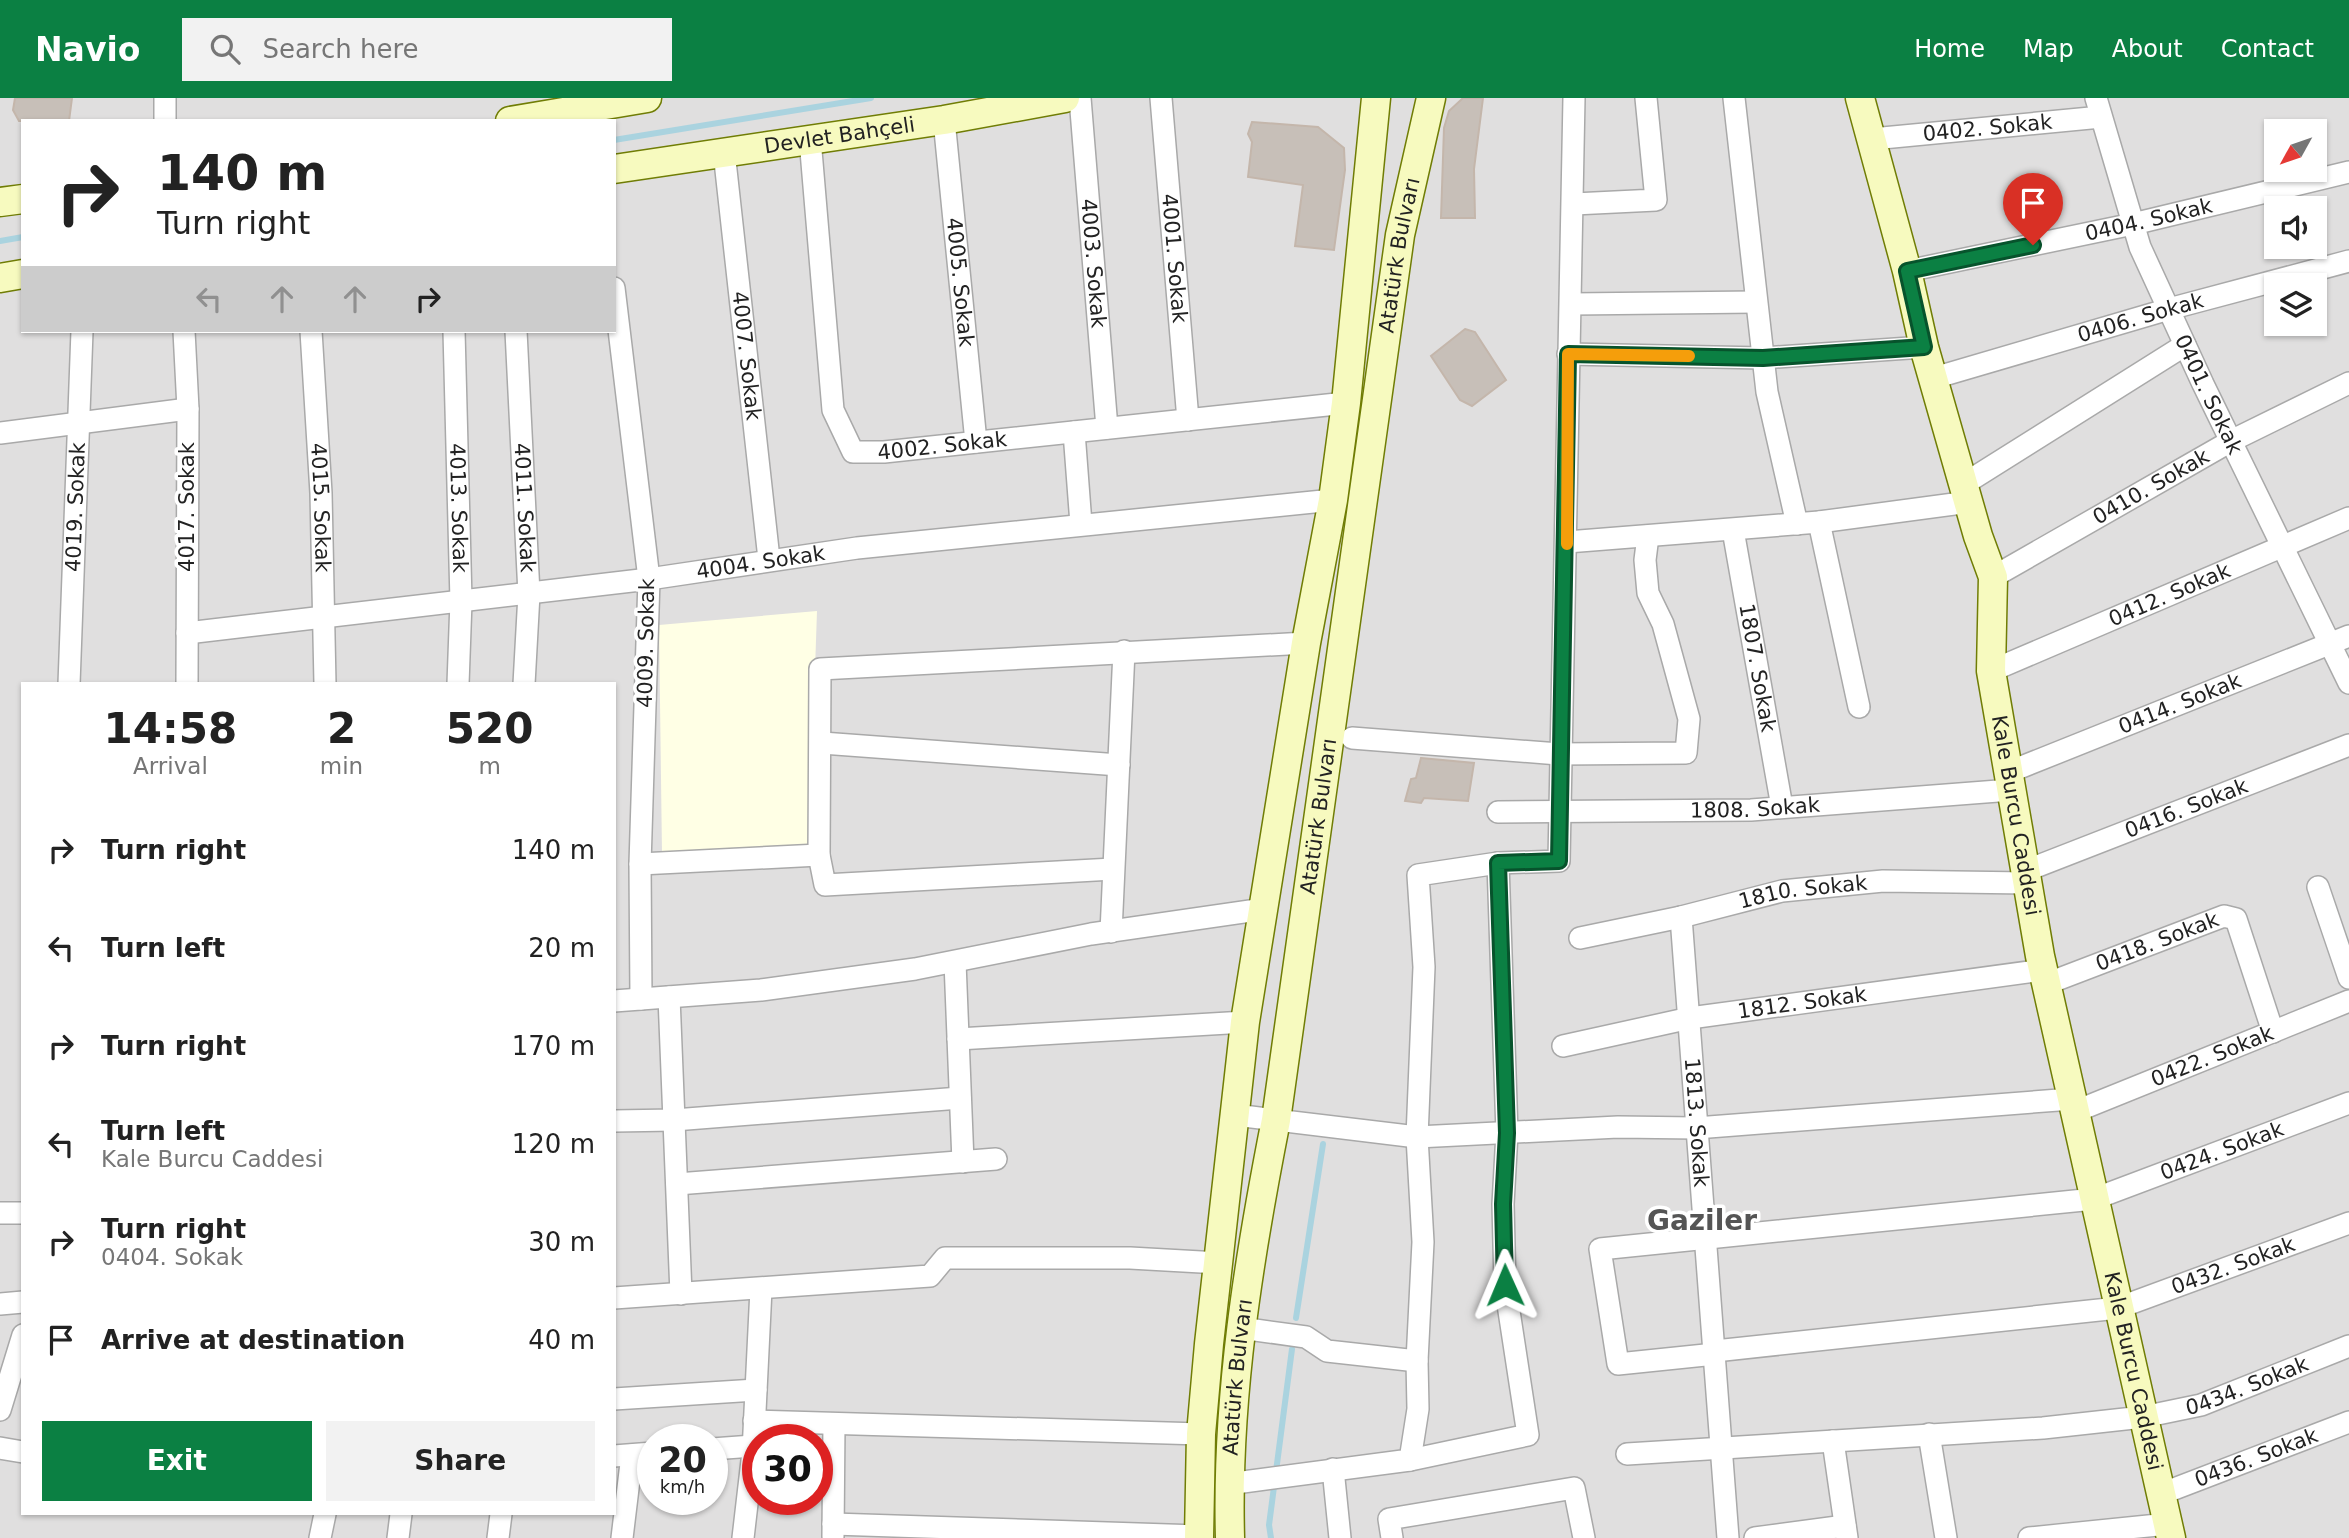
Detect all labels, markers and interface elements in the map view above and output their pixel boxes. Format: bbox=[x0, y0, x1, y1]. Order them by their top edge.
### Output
search box bbox=[182, 18, 672, 81]
text: Navio bbox=[35, 30, 140, 69]
icon: search bbox=[206, 30, 244, 68]
text: Search here bbox=[262, 34, 419, 64]
text: Home bbox=[1914, 35, 1985, 63]
text: Map bbox=[2023, 35, 2074, 63]
text: About bbox=[2112, 35, 2183, 63]
text: Contact bbox=[2221, 35, 2314, 63]
street label: 0402. Sokak bbox=[1922, 110, 2054, 146]
street label: Devlet Bahçeli bbox=[763, 112, 916, 159]
north arrow bbox=[2264, 119, 2328, 182]
map controls bbox=[2264, 119, 2327, 336]
text: 140 m bbox=[157, 145, 327, 202]
icon: right bbox=[42, 147, 133, 238]
pin bbox=[2003, 173, 2063, 245]
street label: Atatürk Bulvarı bbox=[1374, 175, 1425, 335]
icon: arrive bbox=[2014, 184, 2052, 222]
street label: 4001. Sokak bbox=[1157, 193, 1192, 325]
street label: 0404. Sokak bbox=[2083, 193, 2215, 246]
button: sound bbox=[2264, 196, 2327, 259]
street label: 4003. Sokak bbox=[1076, 198, 1111, 330]
text: Turn right bbox=[157, 204, 310, 242]
street label: 4005. Sokak bbox=[942, 216, 979, 349]
button: layers bbox=[2264, 273, 2327, 336]
icon: left bbox=[190, 280, 228, 318]
icon: ahead bbox=[263, 280, 301, 318]
icon: ahead bbox=[336, 280, 374, 318]
icon: right bbox=[409, 280, 447, 318]
street label: 0406. Sokak bbox=[2075, 288, 2207, 347]
street label: 4007. Sokak bbox=[727, 290, 766, 422]
street label: 0401. Sokak bbox=[2170, 331, 2248, 459]
street label: 4002. Sokak bbox=[876, 427, 1009, 465]
street label: 4019. Sokak bbox=[61, 441, 90, 572]
street label: 4017. Sokak bbox=[175, 441, 199, 572]
street label: 4015. Sokak bbox=[306, 442, 335, 574]
street label: 4011. Sokak bbox=[510, 442, 540, 574]
street label: 4013. Sokak bbox=[445, 443, 472, 574]
street label: 0410. Sokak bbox=[2089, 444, 2214, 529]
street label: 4004. Sokak bbox=[695, 541, 827, 584]
street label: 0412. Sokak bbox=[2105, 558, 2235, 631]
street label: 4009. Sokak bbox=[633, 577, 659, 708]
street label: 1807. Sokak bbox=[1734, 602, 1781, 735]
street label: 0414. Sokak bbox=[2115, 668, 2245, 739]
text: 14:58 bbox=[104, 704, 237, 753]
text: 2 bbox=[327, 704, 356, 753]
text: 520 bbox=[446, 704, 533, 753]
street label: Kale Burcu Caddesi bbox=[1987, 713, 2045, 918]
street label: Atatürk Bulvarı bbox=[1296, 737, 1341, 896]
text: Arrival bbox=[133, 753, 208, 779]
text: min bbox=[320, 753, 363, 779]
text: m bbox=[478, 753, 501, 779]
street label: 0416. Sokak bbox=[2121, 773, 2252, 843]
street label: 1808. Sokak bbox=[1690, 793, 1821, 822]
icon: right bbox=[42, 831, 80, 869]
text: Turn right bbox=[101, 835, 246, 865]
text: 140 m bbox=[512, 835, 595, 865]
street label: 1810. Sokak bbox=[1736, 871, 1869, 914]
street label: 0418. Sokak bbox=[2092, 907, 2223, 976]
icon: left bbox=[42, 929, 80, 967]
text: Turn left bbox=[101, 933, 225, 963]
text: 20 m bbox=[528, 933, 595, 963]
street label: 1812. Sokak bbox=[1736, 982, 1869, 1023]
street label: 0422. Sokak bbox=[2147, 1020, 2278, 1092]
icon: right bbox=[42, 1027, 80, 1065]
text: Turn right bbox=[101, 1031, 246, 1061]
text: 170 m bbox=[512, 1031, 595, 1061]
street label: 1813. Sokak bbox=[1680, 1057, 1713, 1189]
text: Turn left bbox=[101, 1116, 225, 1146]
street label: 0424. Sokak bbox=[2157, 1116, 2288, 1185]
icon: left bbox=[42, 1125, 80, 1163]
text: 120 m bbox=[512, 1129, 595, 1159]
text: Kale Burcu Caddesi bbox=[101, 1146, 323, 1172]
district label: Gaziler bbox=[1647, 1204, 1757, 1237]
text: Turn right bbox=[101, 1214, 246, 1244]
icon: right bbox=[42, 1223, 80, 1261]
text: 30 m bbox=[528, 1227, 595, 1257]
street label: 0432. Sokak bbox=[2168, 1232, 2299, 1299]
text: 0404. Sokak bbox=[101, 1244, 243, 1270]
position arrow bbox=[1468, 1248, 1542, 1322]
street label: Kale Burcu Caddesi bbox=[2099, 1269, 2167, 1473]
street label: Atatürk Bulvarı bbox=[1219, 1297, 1257, 1456]
icon: arrive bbox=[42, 1321, 80, 1359]
text: Arrive at destination bbox=[101, 1325, 405, 1355]
text: 40 m bbox=[528, 1325, 595, 1355]
street label: 0434. Sokak bbox=[2183, 1351, 2312, 1420]
button: Exit bbox=[42, 1421, 312, 1501]
button: Share bbox=[326, 1421, 595, 1501]
street label: 0436. Sokak bbox=[2191, 1423, 2322, 1492]
speed limit sign: 30 bbox=[742, 1424, 833, 1515]
text: 20 bbox=[658, 1440, 707, 1480]
text: km/h bbox=[660, 1476, 705, 1497]

